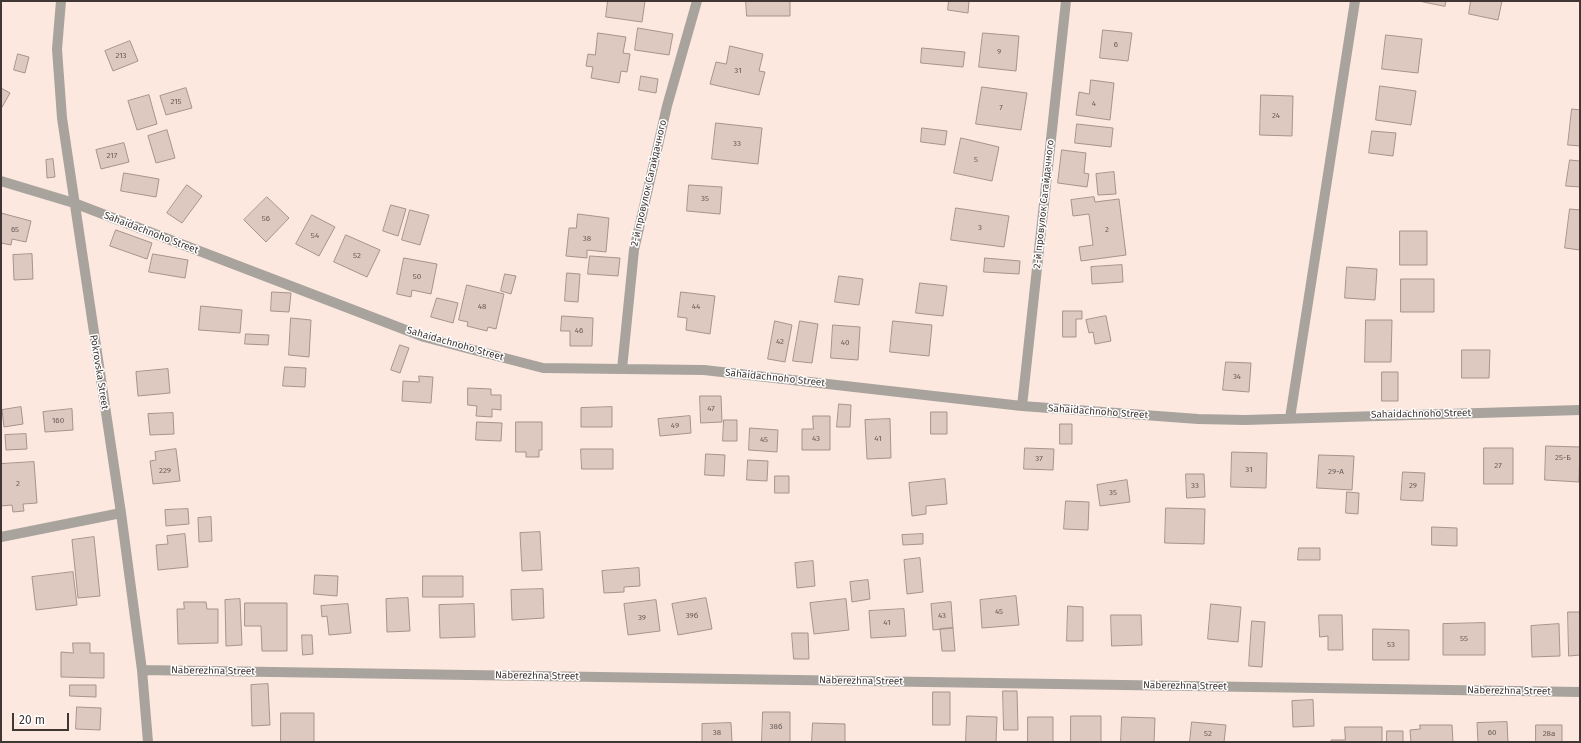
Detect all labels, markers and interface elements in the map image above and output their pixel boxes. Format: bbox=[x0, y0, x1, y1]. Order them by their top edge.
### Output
house number: 6 bbox=[1114, 40, 1118, 50]
house number: 9 bbox=[997, 47, 1001, 57]
house number: 213 bbox=[115, 51, 127, 61]
house number: 31 bbox=[734, 66, 742, 76]
house number: 215 bbox=[170, 97, 182, 107]
house number: 4 bbox=[1092, 99, 1096, 109]
house number: 7 bbox=[999, 103, 1003, 113]
house number: 24 bbox=[1272, 111, 1280, 121]
street label: 2-й провулок Сагайдачного bbox=[629, 119, 669, 247]
house number: 33 bbox=[733, 139, 741, 149]
street label: 2-й провулок Сагайдачного bbox=[1031, 139, 1057, 269]
house number: 217 bbox=[107, 151, 117, 161]
house number: 5 bbox=[974, 155, 978, 165]
house number: 35 bbox=[701, 194, 709, 204]
street label: Sahaidachnoho Street bbox=[102, 209, 200, 257]
house number: 56 bbox=[262, 214, 270, 224]
house number: 3 bbox=[978, 223, 982, 233]
house number: 65 bbox=[11, 225, 19, 235]
house number: 2 bbox=[1105, 225, 1109, 235]
house number: 54 bbox=[311, 231, 319, 241]
house number: 38 bbox=[583, 234, 591, 244]
house number: 52 bbox=[353, 251, 361, 261]
house number: 50 bbox=[413, 272, 421, 282]
house number: 48 bbox=[478, 302, 486, 312]
house number: 44 bbox=[692, 302, 700, 312]
street label: Sahaidachnoho Street bbox=[405, 324, 505, 364]
house number: 46 bbox=[575, 326, 583, 336]
street label: Pokrovska Street bbox=[87, 334, 111, 410]
house number: 42 bbox=[776, 337, 784, 347]
house number: 40 bbox=[841, 338, 849, 348]
street label: Sahaidachnoho Street bbox=[725, 367, 825, 389]
house number: 34 bbox=[1233, 372, 1241, 382]
street label: Sahaidachnoho Street bbox=[1048, 403, 1148, 421]
house number: 47 bbox=[707, 404, 715, 414]
street label: Sahaidachnoho Street bbox=[1371, 407, 1471, 421]
house number: 160 bbox=[52, 416, 64, 426]
house number: 49 bbox=[671, 421, 679, 431]
house number: 43 bbox=[812, 434, 820, 444]
house number: 41 bbox=[874, 434, 882, 444]
house number: 45 bbox=[760, 435, 768, 445]
house number: 25-Б bbox=[1555, 453, 1571, 463]
house number: 37 bbox=[1035, 454, 1043, 464]
house number: 27 bbox=[1494, 461, 1502, 471]
house number: 31 bbox=[1245, 465, 1253, 475]
house number: 229 bbox=[159, 466, 171, 476]
house number: 29-А bbox=[1328, 467, 1344, 477]
house number: 2 bbox=[16, 479, 20, 489]
house number: 33 bbox=[1191, 481, 1199, 491]
house number: 29 bbox=[1409, 481, 1417, 491]
house number: 35 bbox=[1109, 488, 1117, 498]
house number: 45 bbox=[995, 607, 1003, 617]
house number: 39б bbox=[686, 611, 698, 621]
house number: 43 bbox=[938, 611, 946, 621]
house number: 39 bbox=[638, 613, 646, 623]
house number: 41 bbox=[883, 618, 891, 628]
house number: 55 bbox=[1460, 634, 1468, 644]
house number: 53 bbox=[1387, 640, 1395, 650]
street label: Naberezhna Street bbox=[171, 664, 255, 678]
street label: Naberezhna Street bbox=[495, 669, 579, 683]
street label: Naberezhna Street bbox=[819, 674, 903, 688]
street label: Naberezhna Street bbox=[1143, 679, 1227, 693]
street label: Naberezhna Street bbox=[1467, 684, 1551, 698]
scale bar bbox=[14, 705, 71, 731]
text: 20 m bbox=[19, 713, 45, 727]
house number: 38б bbox=[769, 722, 783, 732]
house number: 38 bbox=[713, 728, 721, 738]
house number: 60 bbox=[1488, 728, 1496, 738]
house number: 52 bbox=[1204, 729, 1212, 739]
house number: 28а bbox=[1543, 729, 1555, 739]

